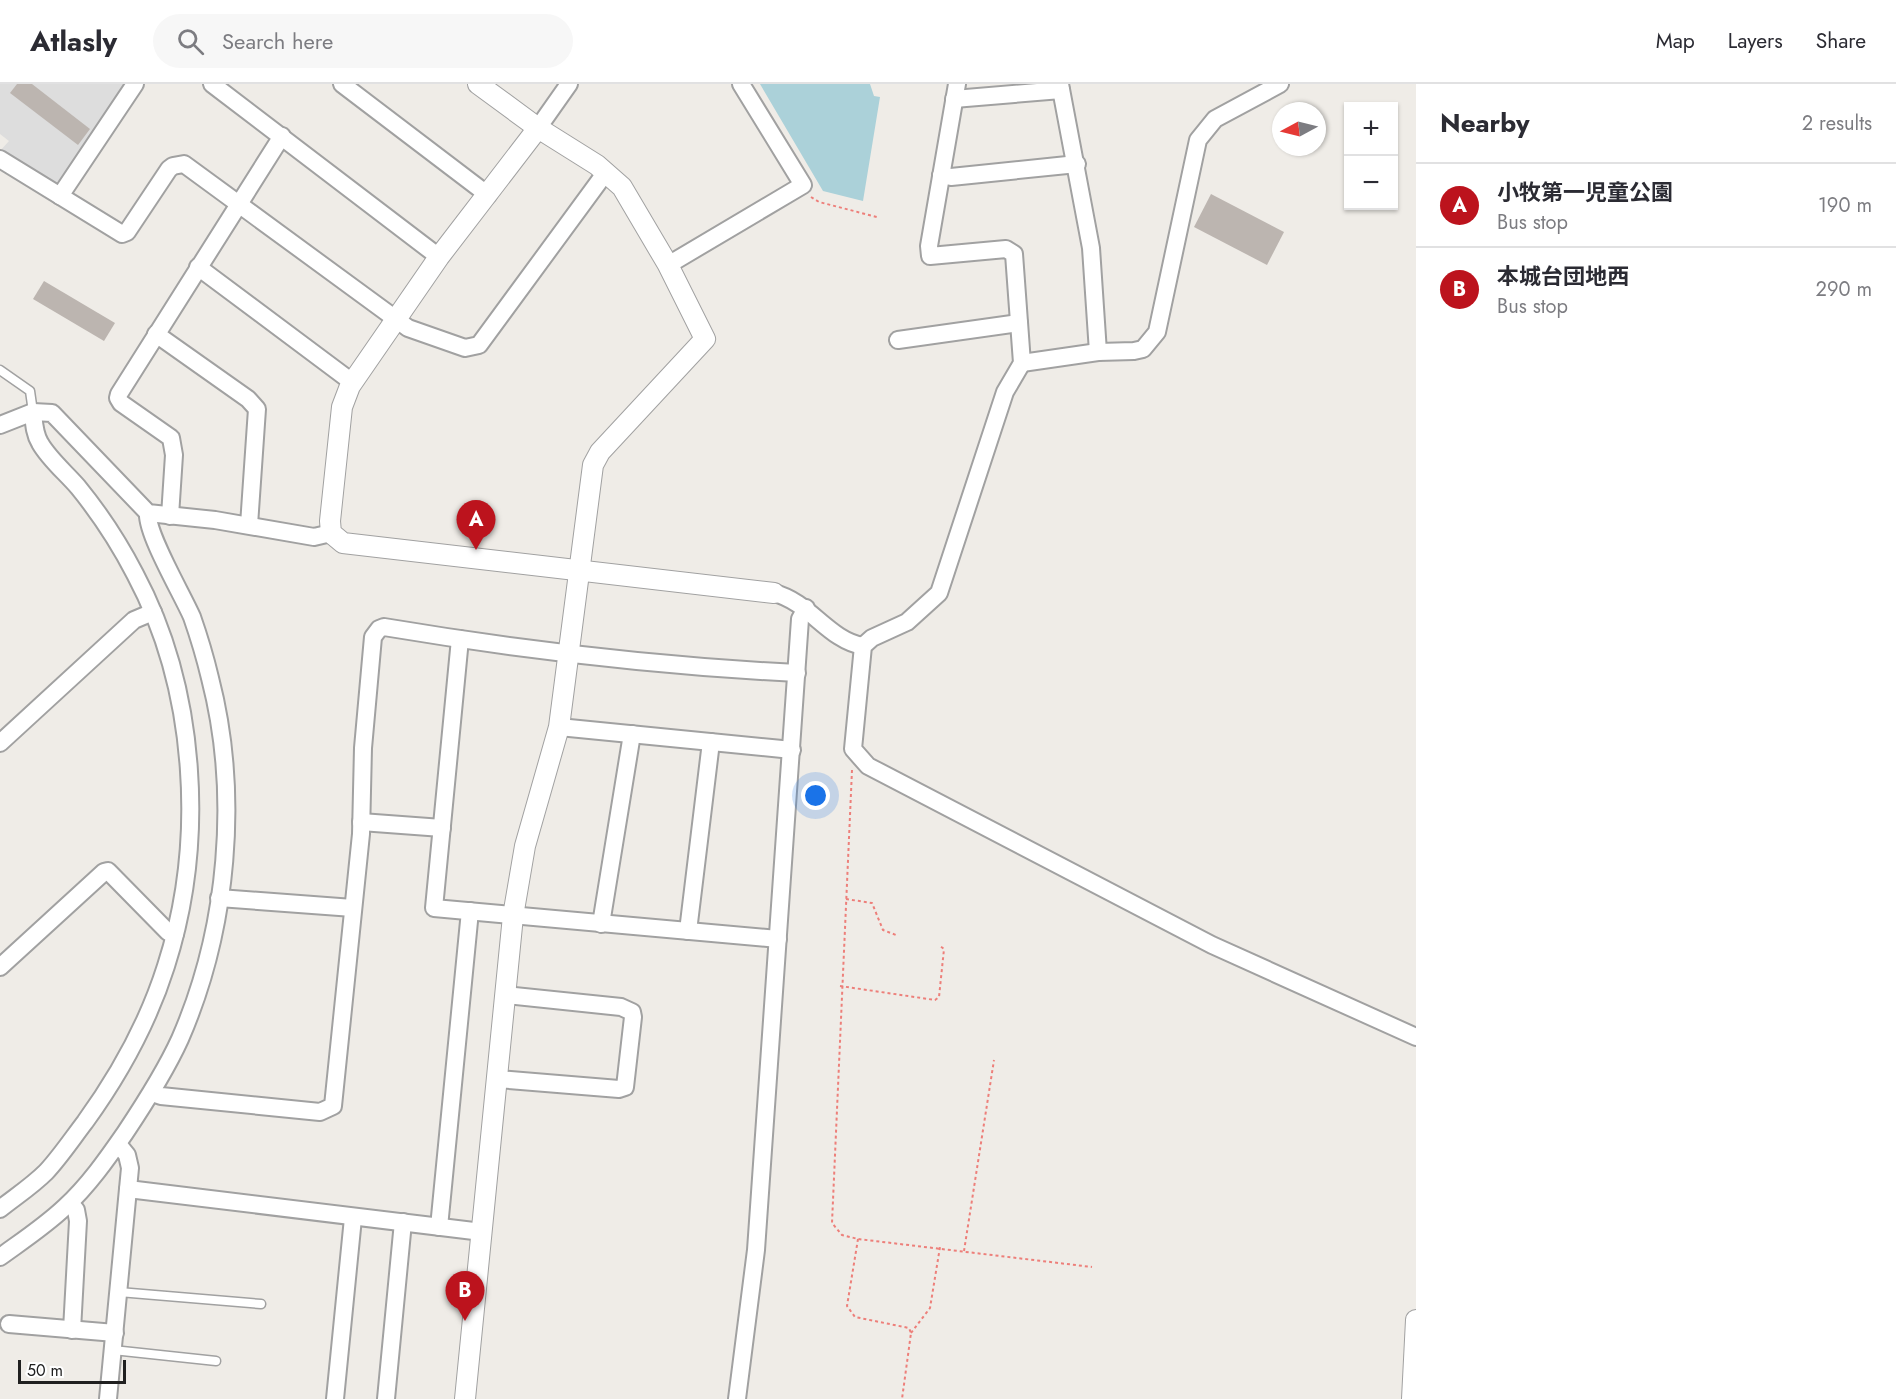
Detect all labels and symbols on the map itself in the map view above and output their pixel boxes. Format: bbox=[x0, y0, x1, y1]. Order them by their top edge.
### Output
north arrow bbox=[1272, 102, 1326, 156]
pin: A bbox=[456, 500, 496, 550]
your location bbox=[801, 781, 830, 810]
pin: B bbox=[446, 1272, 484, 1321]
scale bar bbox=[18, 1357, 126, 1384]

